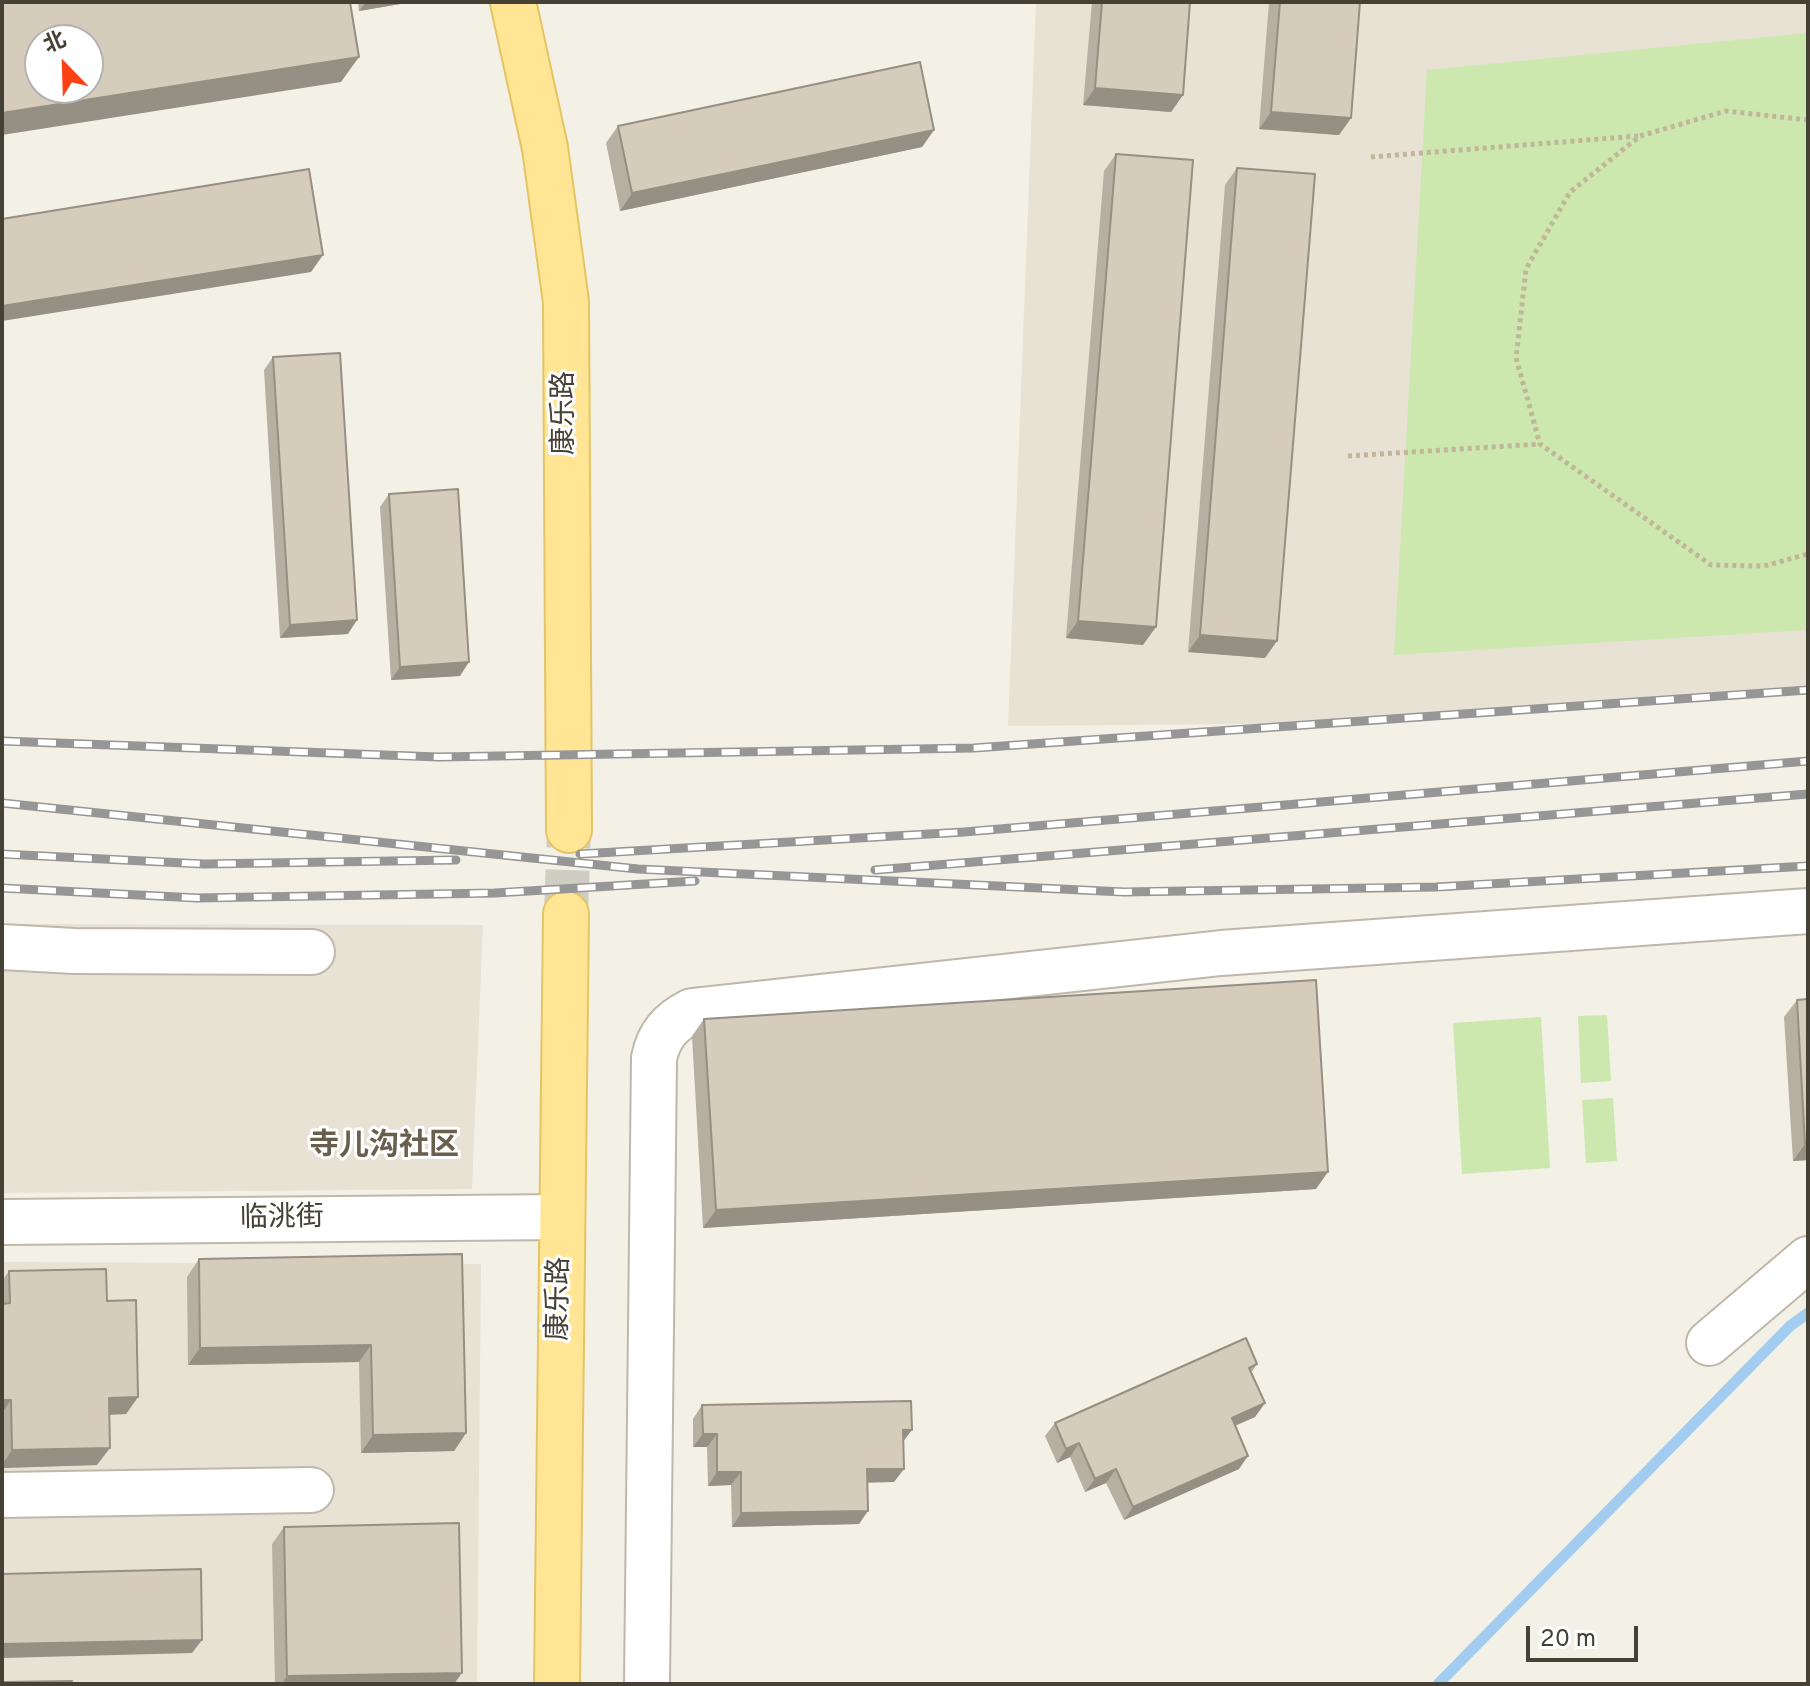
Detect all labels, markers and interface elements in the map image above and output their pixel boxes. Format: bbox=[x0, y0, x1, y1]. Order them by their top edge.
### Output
north arrow bbox=[24, 24, 104, 104]
text: 北 bbox=[40, 27, 71, 60]
street label: 康乐路 bbox=[549, 371, 583, 455]
district label: 寺儿沟社区 bbox=[309, 1130, 459, 1166]
street label: 临洮街 bbox=[240, 1202, 324, 1238]
street label: 康乐路 bbox=[543, 1257, 579, 1341]
scale bar bbox=[1530, 1610, 1642, 1660]
text: 20 m bbox=[1540, 1625, 1596, 1655]

